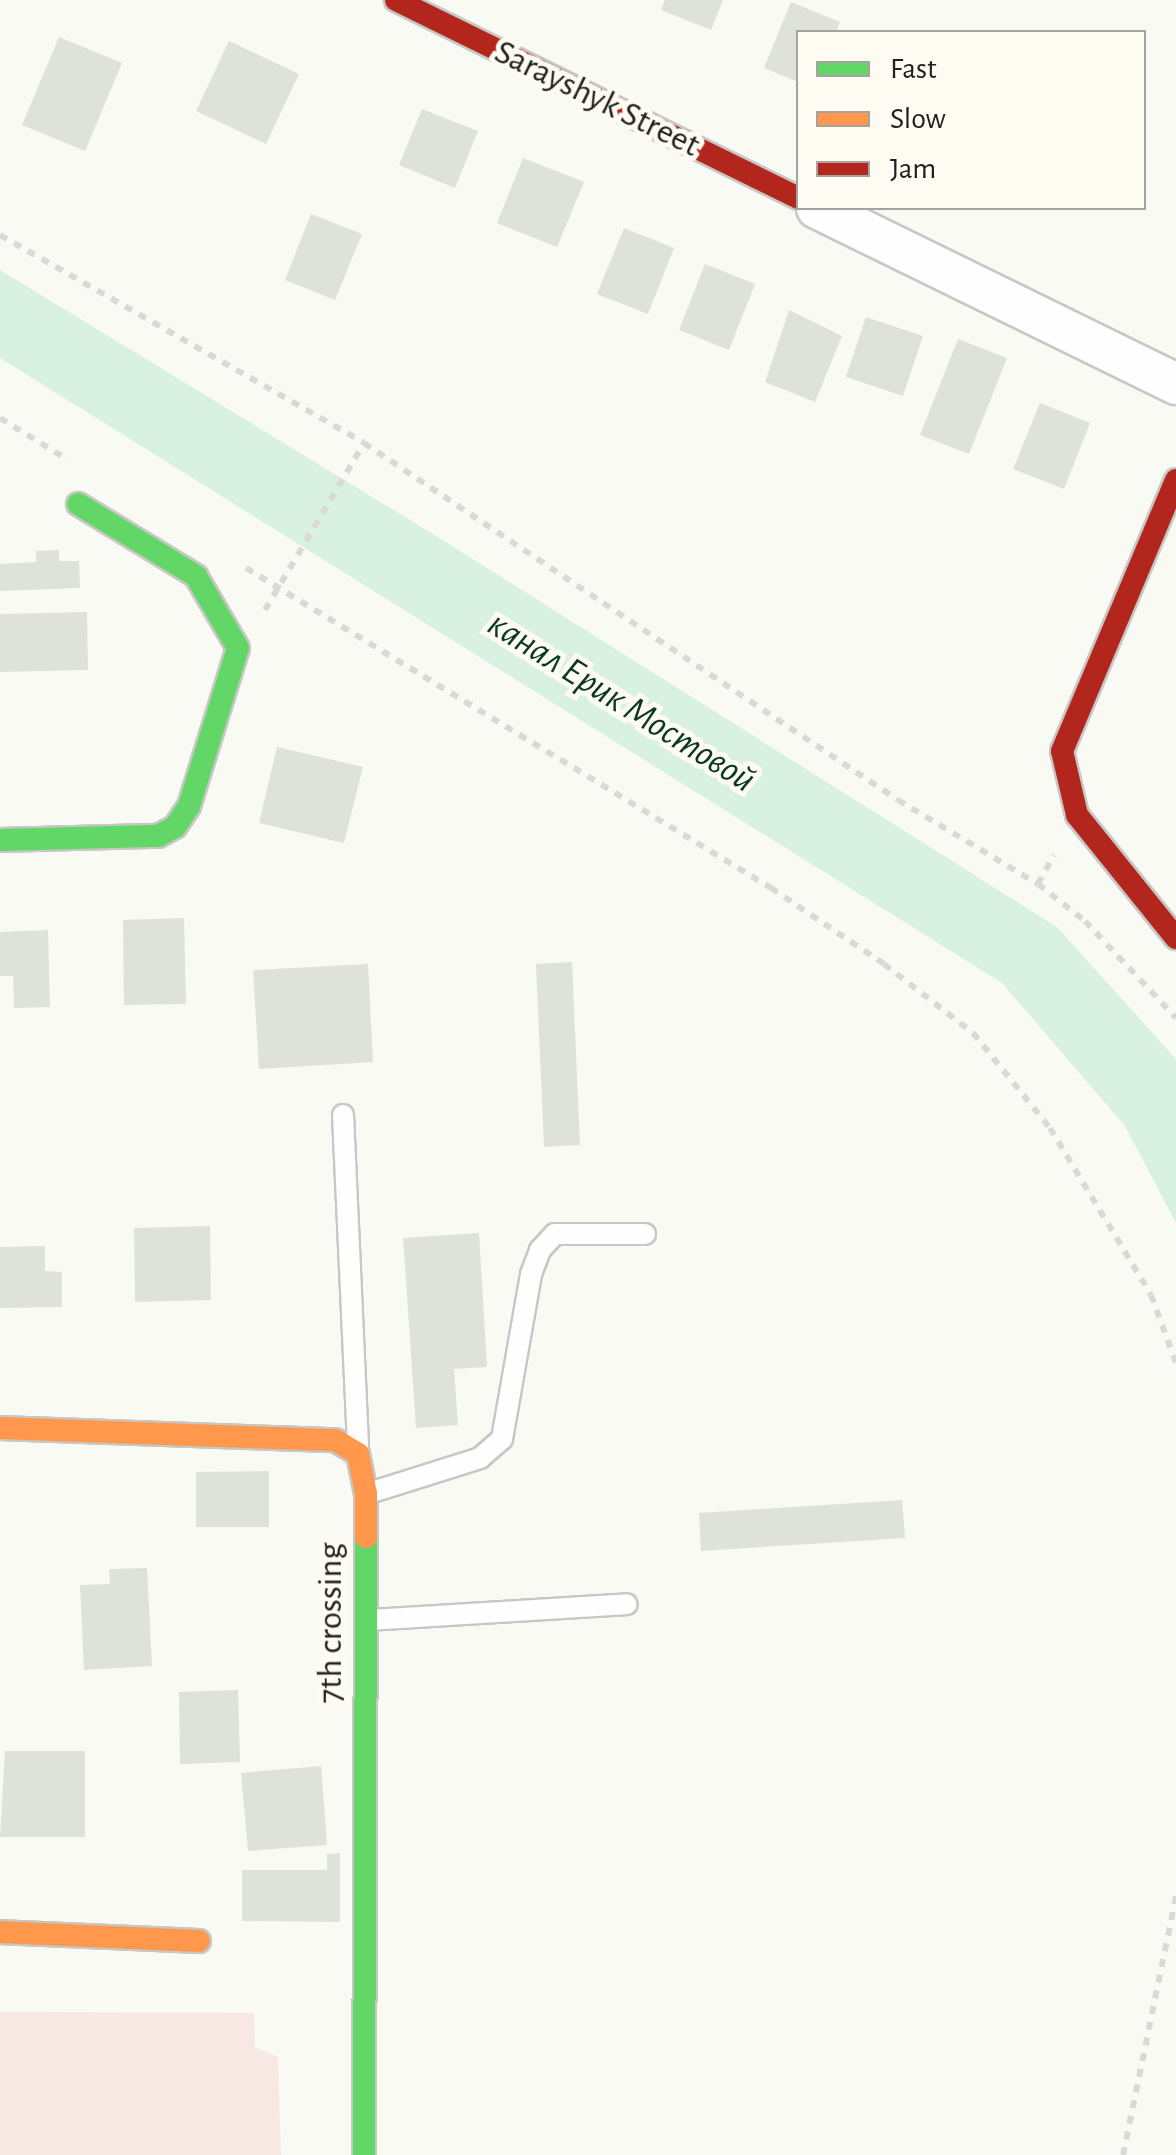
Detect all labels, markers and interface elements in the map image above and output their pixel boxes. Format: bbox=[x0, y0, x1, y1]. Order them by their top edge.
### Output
legend bbox=[796, 30, 1146, 210]
street label: Sarayshyk Street bbox=[488, 31, 706, 167]
text: Fast bbox=[890, 54, 937, 84]
text: Slow bbox=[890, 104, 946, 134]
text: Jam bbox=[890, 154, 936, 184]
water label: канал Ерик Мостовой bbox=[479, 602, 763, 804]
street label: 7th crossing bbox=[310, 1543, 352, 1703]

